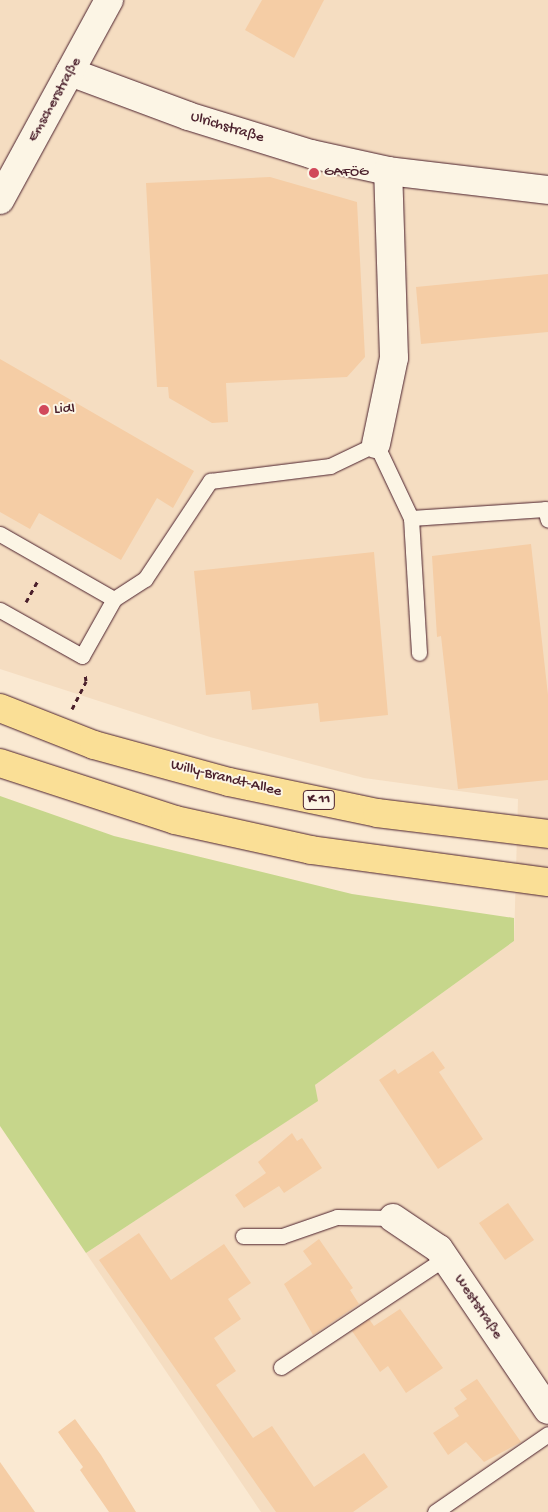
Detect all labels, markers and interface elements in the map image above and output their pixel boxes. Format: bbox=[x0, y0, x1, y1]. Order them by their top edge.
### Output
street label: Emscherstraße bbox=[24, 55, 86, 145]
street label: Ulrichstraße bbox=[188, 108, 266, 148]
place label: GAFÖG bbox=[324, 164, 368, 182]
marker: GAFÖG bbox=[308, 167, 320, 179]
place label: Lidl bbox=[54, 401, 75, 419]
marker: Lidl bbox=[38, 404, 50, 416]
street label: Willy-Brandt-Allee bbox=[169, 757, 283, 801]
road number: K 11 bbox=[303, 788, 335, 812]
street label: Weststraße bbox=[450, 1271, 506, 1343]

